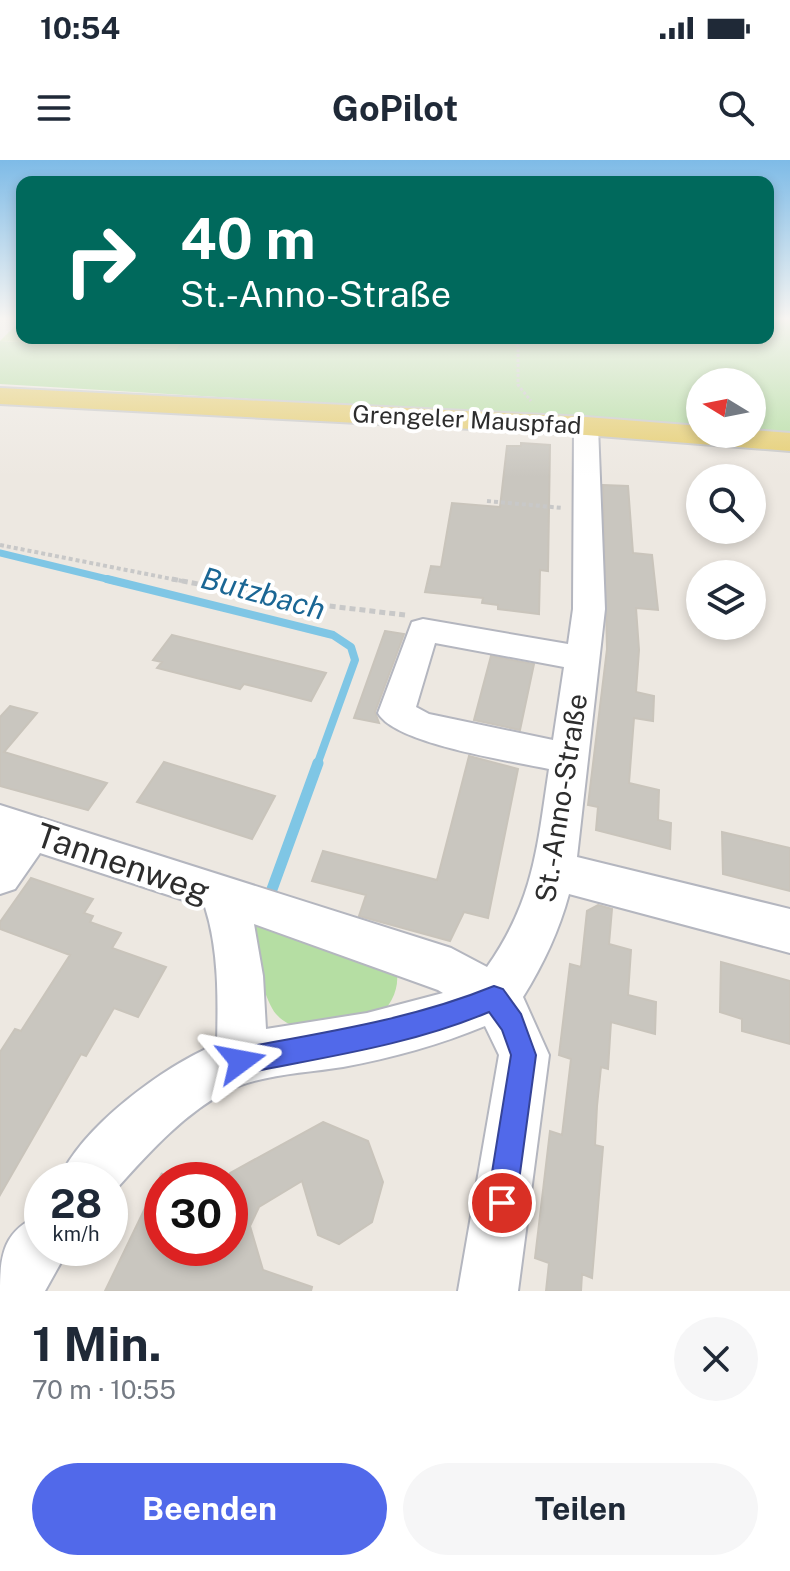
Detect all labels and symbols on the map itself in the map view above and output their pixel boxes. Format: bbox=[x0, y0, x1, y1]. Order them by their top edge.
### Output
north arrow bbox=[686, 368, 766, 448]
street label: Grengeler Mauspfad bbox=[352, 399, 582, 439]
water label: Butzbach bbox=[197, 559, 329, 627]
street label: St.-Anno-Straße bbox=[528, 691, 593, 905]
street label: Tannenweg bbox=[31, 815, 215, 911]
position arrow bbox=[199, 1019, 283, 1103]
speed limit sign: 30 bbox=[144, 1162, 248, 1266]
pin bbox=[468, 1169, 536, 1237]

